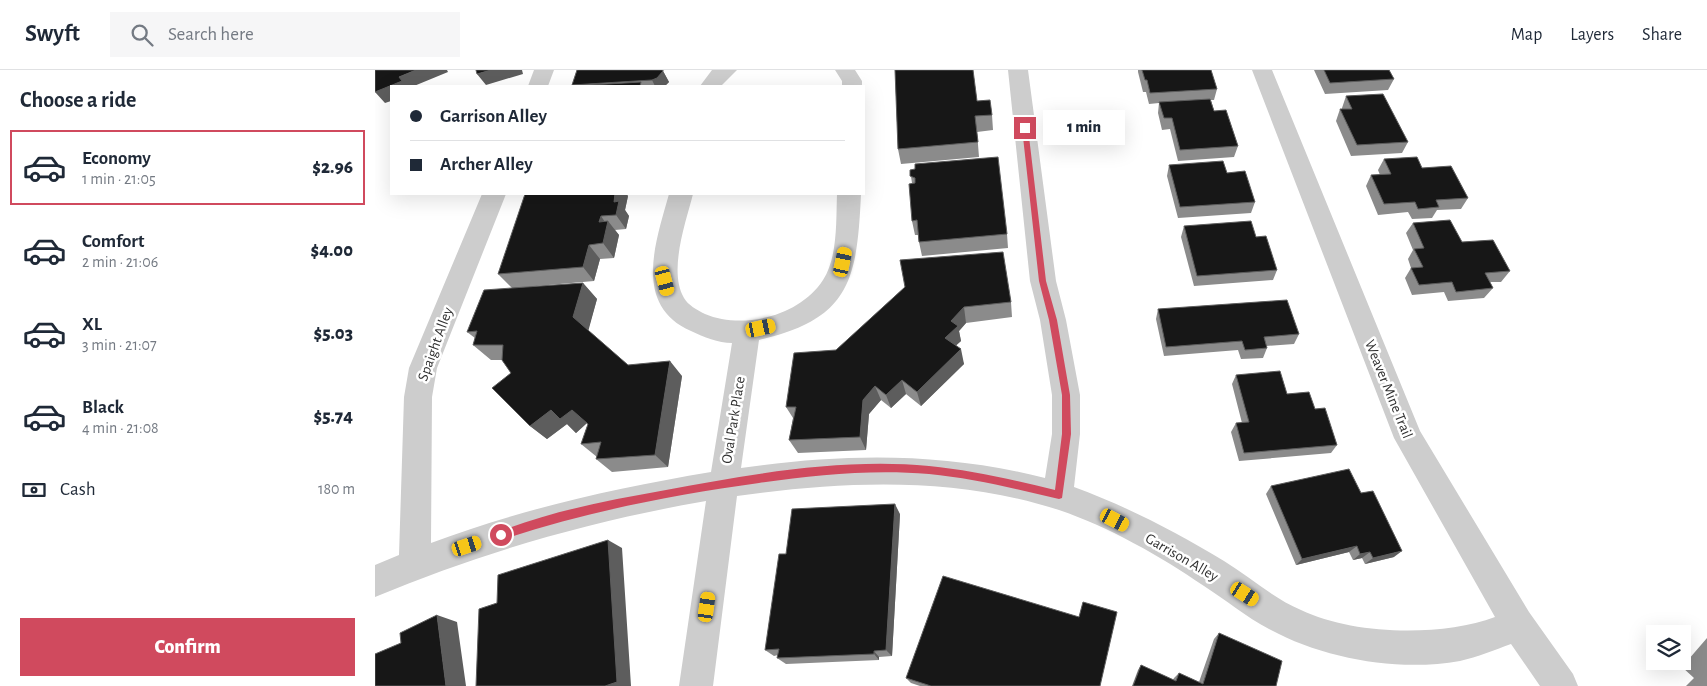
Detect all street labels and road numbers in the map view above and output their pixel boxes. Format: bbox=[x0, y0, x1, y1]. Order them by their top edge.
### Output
street label: Spaight Alley bbox=[415, 305, 456, 383]
street label: Weaver Mine Trail bbox=[1362, 338, 1415, 441]
street label: Oval Park Place bbox=[719, 375, 748, 465]
street label: Garrison Alley bbox=[1143, 531, 1221, 585]

